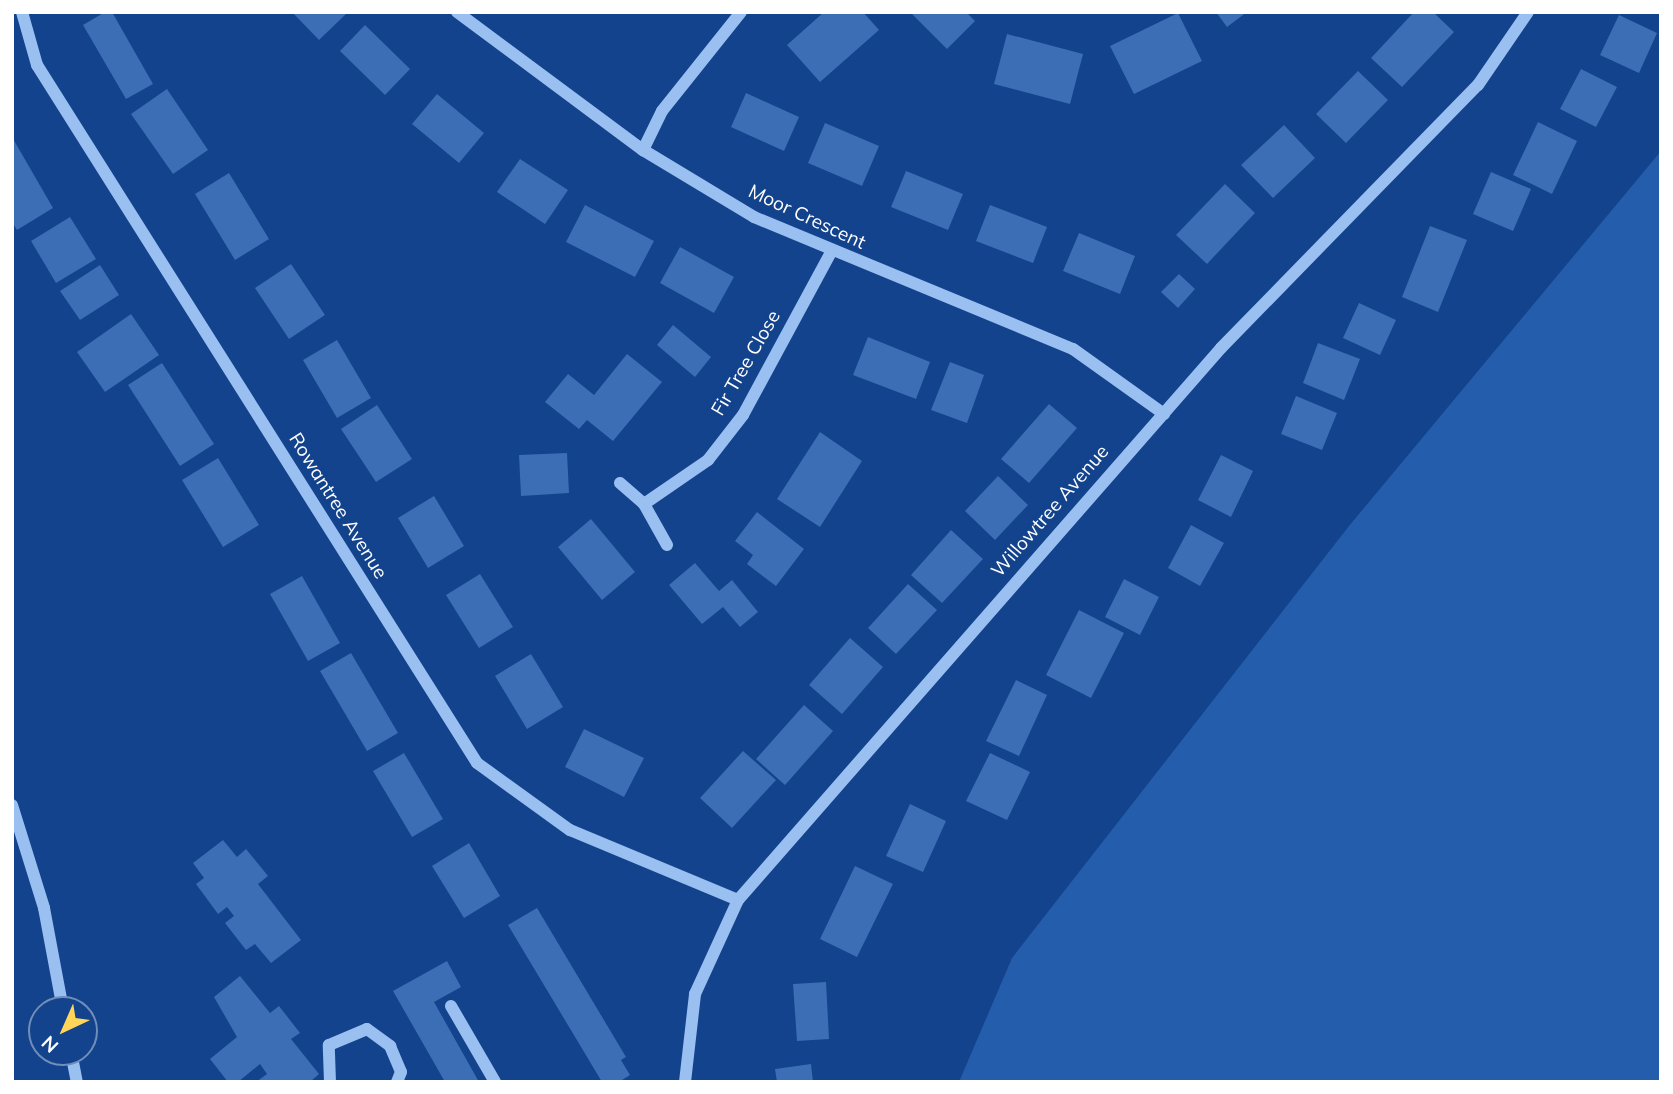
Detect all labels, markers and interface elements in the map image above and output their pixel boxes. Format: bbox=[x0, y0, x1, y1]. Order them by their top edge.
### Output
street label: Moor Crescent bbox=[745, 180, 869, 254]
street label: Fir Tree Close bbox=[707, 306, 785, 420]
street label: Rowantree Avenue bbox=[284, 429, 392, 583]
street label: Willowtree Avenue bbox=[987, 440, 1113, 582]
north arrow bbox=[28, 996, 98, 1066]
text: N bbox=[36, 1031, 63, 1058]

